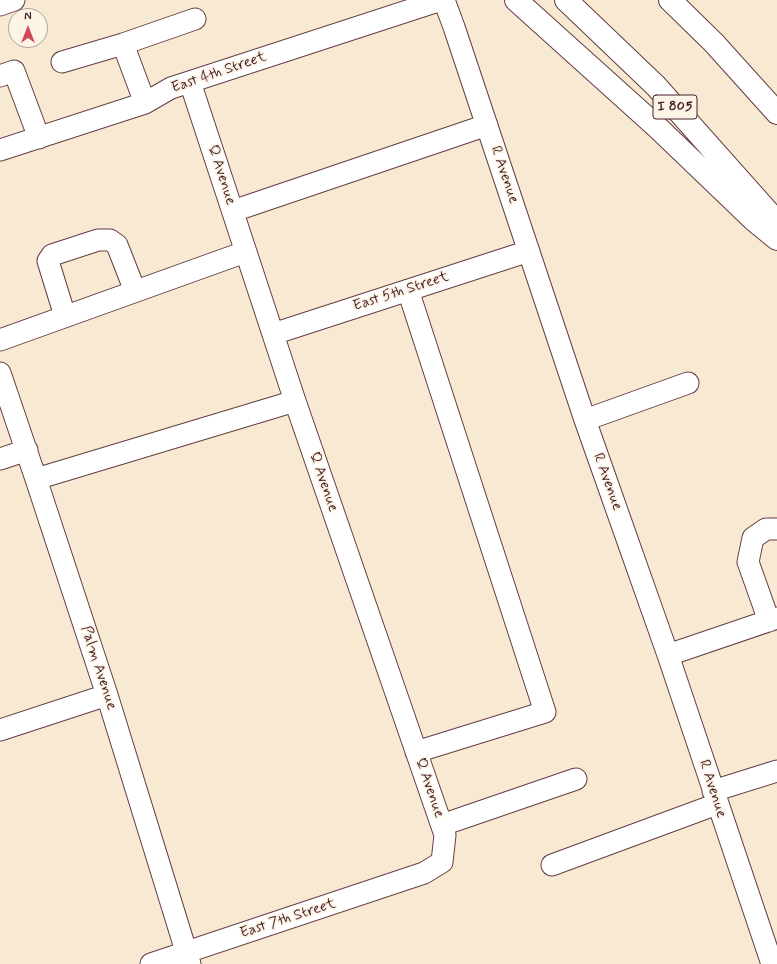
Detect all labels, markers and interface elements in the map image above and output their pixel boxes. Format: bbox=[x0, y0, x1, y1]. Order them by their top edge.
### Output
north arrow bbox=[8, 8, 48, 48]
text: N bbox=[24, 10, 32, 24]
street label: East 4th Street bbox=[169, 48, 269, 98]
road number: I 805 bbox=[653, 95, 697, 119]
street label: Q Avenue bbox=[203, 143, 239, 207]
street label: R Avenue bbox=[486, 144, 522, 206]
street label: East 5th Street bbox=[351, 268, 451, 316]
street label: Q Avenue bbox=[304, 450, 342, 514]
street label: R Avenue bbox=[588, 451, 626, 513]
street label: Palm Avenue bbox=[76, 624, 120, 712]
street label: Q Avenue bbox=[410, 756, 448, 820]
street label: R Avenue bbox=[694, 758, 730, 820]
street label: East 7th Street bbox=[238, 895, 338, 943]

